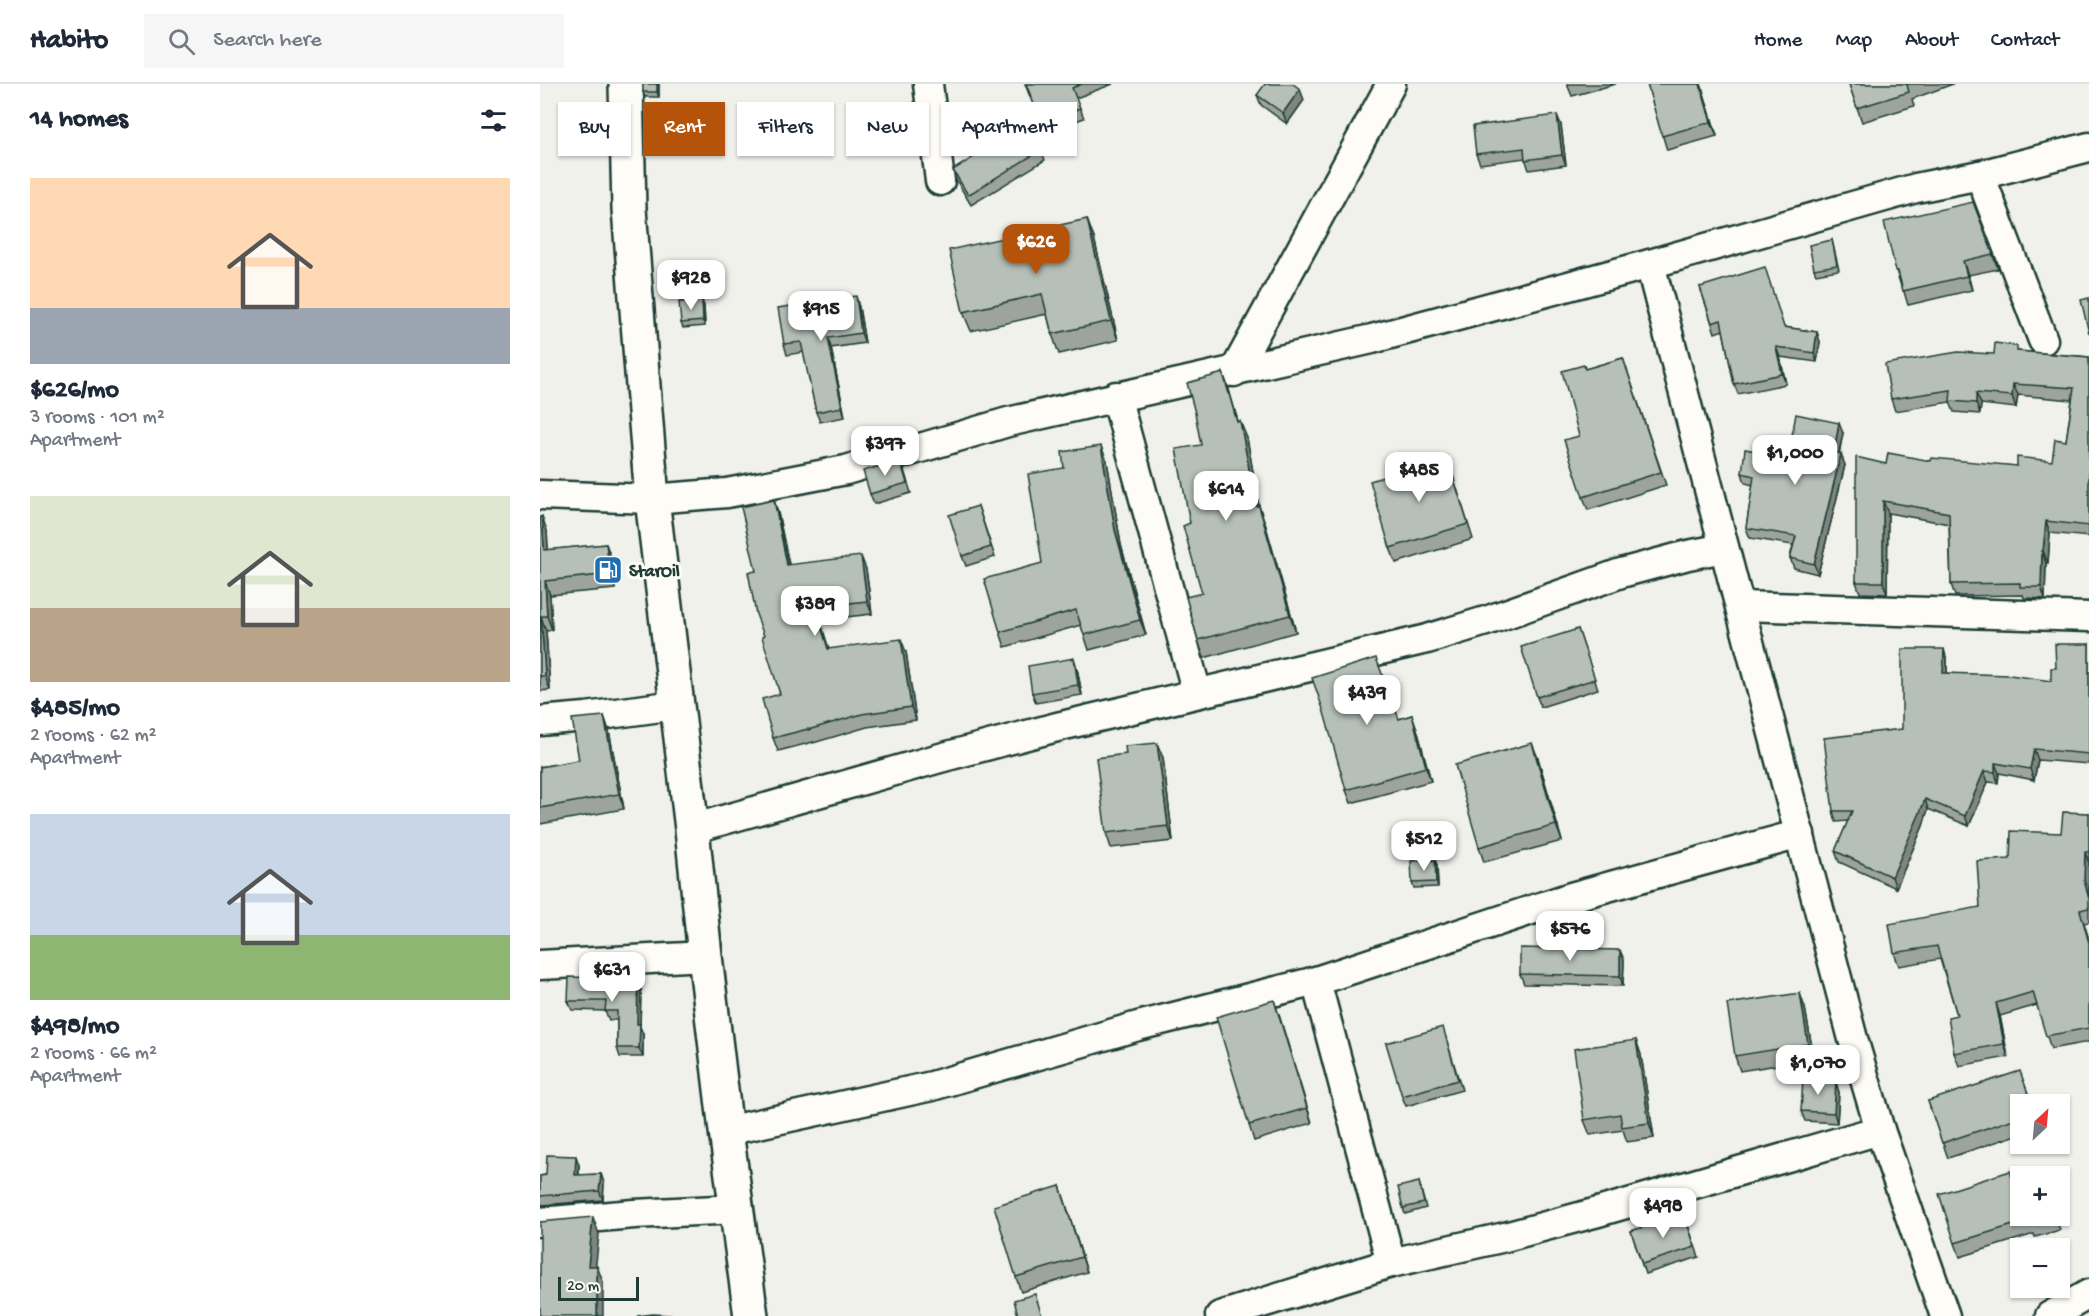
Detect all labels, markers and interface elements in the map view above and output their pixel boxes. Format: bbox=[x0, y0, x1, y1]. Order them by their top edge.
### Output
search box bbox=[144, 14, 564, 68]
text: Habito bbox=[30, 25, 108, 58]
icon: search bbox=[165, 25, 198, 58]
text: Search here bbox=[213, 28, 322, 54]
text: Home bbox=[1754, 29, 1802, 54]
text: Map bbox=[1835, 29, 1872, 54]
text: About bbox=[1905, 29, 1958, 54]
text: Contact bbox=[1991, 29, 2059, 54]
chip: Buy bbox=[558, 102, 631, 156]
chip: Rent bbox=[643, 102, 725, 156]
chip: Filters bbox=[737, 102, 834, 156]
chip: New bbox=[846, 102, 929, 156]
chip: Apartment bbox=[941, 102, 1077, 156]
icon: filters bbox=[477, 104, 510, 137]
text: 14 homes bbox=[30, 105, 128, 136]
icon: home bbox=[216, 217, 324, 325]
pin: $626 bbox=[1000, 224, 1072, 275]
text: $626 bbox=[1016, 232, 1056, 255]
pin: $928 bbox=[655, 260, 727, 311]
text: $928 bbox=[671, 268, 711, 291]
pin: $915 bbox=[785, 291, 857, 342]
text: $915 bbox=[802, 299, 840, 322]
text: $626/mo bbox=[30, 376, 119, 407]
text: 3 rooms · 101 m² bbox=[30, 407, 165, 430]
pin: $397 bbox=[849, 426, 921, 477]
text: Apartment bbox=[30, 430, 120, 453]
text: $397 bbox=[865, 434, 905, 457]
pin: $1,000 bbox=[1746, 435, 1844, 486]
text: $1,000 bbox=[1766, 443, 1824, 466]
pin: $485 bbox=[1383, 452, 1455, 503]
text: $485 bbox=[1399, 460, 1439, 483]
pin: $614 bbox=[1190, 471, 1262, 522]
text: $614 bbox=[1208, 479, 1244, 502]
icon: home bbox=[216, 535, 324, 643]
fuel station icon: StarOil bbox=[592, 554, 624, 586]
place label: StarOil bbox=[629, 562, 680, 583]
pin: $389 bbox=[779, 586, 851, 637]
text: $389 bbox=[795, 594, 835, 617]
pin: $439 bbox=[1331, 675, 1403, 726]
text: $439 bbox=[1348, 683, 1386, 706]
text: $485/mo bbox=[30, 694, 120, 725]
text: 2 rooms · 62 m² bbox=[30, 725, 157, 748]
text: Apartment bbox=[30, 748, 120, 771]
pin: $512 bbox=[1388, 821, 1460, 872]
text: $512 bbox=[1405, 829, 1443, 852]
icon: home bbox=[216, 853, 324, 961]
pin: $576 bbox=[1534, 911, 1606, 962]
text: $576 bbox=[1550, 919, 1590, 942]
pin: $631 bbox=[576, 952, 648, 1003]
text: $631 bbox=[593, 960, 631, 983]
text: $498/mo bbox=[30, 1012, 119, 1043]
text: 2 rooms · 66 m² bbox=[30, 1043, 157, 1066]
pin: $1,070 bbox=[1769, 1045, 1867, 1096]
text: $1,070 bbox=[1790, 1053, 1846, 1076]
text: Apartment bbox=[30, 1066, 120, 1089]
north arrow bbox=[2010, 1094, 2070, 1154]
map controls bbox=[2010, 1094, 2070, 1298]
button: + bbox=[2010, 1166, 2070, 1226]
pin: $498 bbox=[1627, 1188, 1699, 1239]
text: $498 bbox=[1643, 1196, 1683, 1219]
button: − bbox=[2010, 1238, 2070, 1298]
scale bar bbox=[558, 1274, 639, 1302]
text: 20 m bbox=[567, 1278, 599, 1297]

